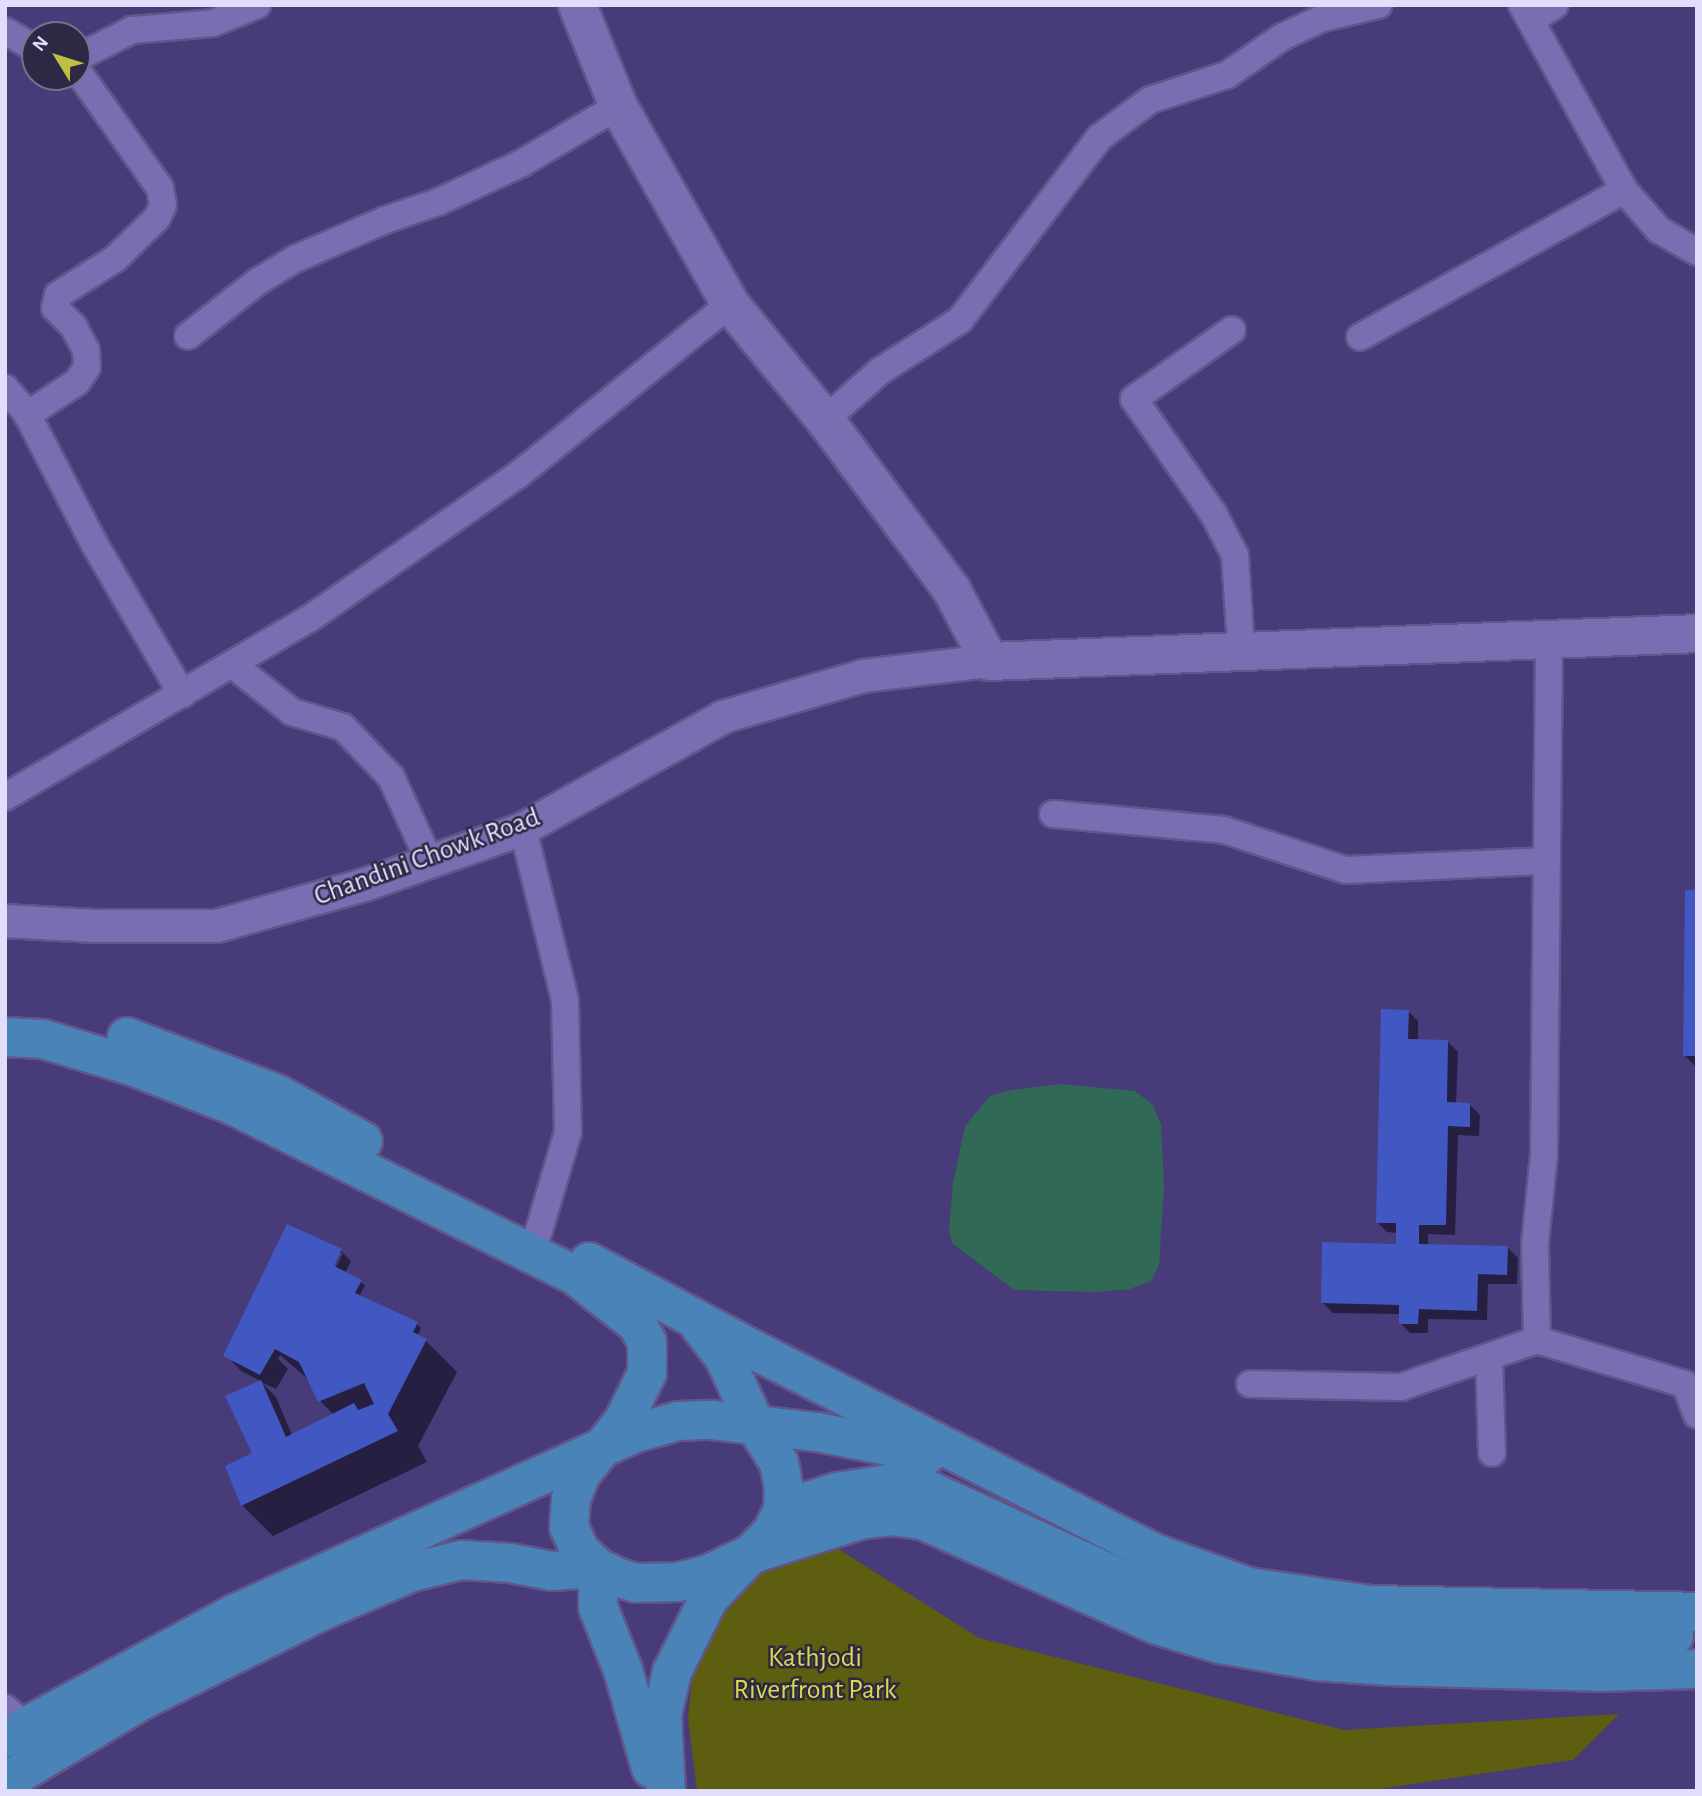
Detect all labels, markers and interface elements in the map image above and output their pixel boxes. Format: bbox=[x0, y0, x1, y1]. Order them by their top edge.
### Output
north arrow bbox=[21, 21, 91, 91]
text: N bbox=[29, 33, 52, 55]
street label: Chandini Chowk Road bbox=[310, 801, 544, 913]
park label: Kathjodi Riverfront Park bbox=[734, 1641, 896, 1707]

